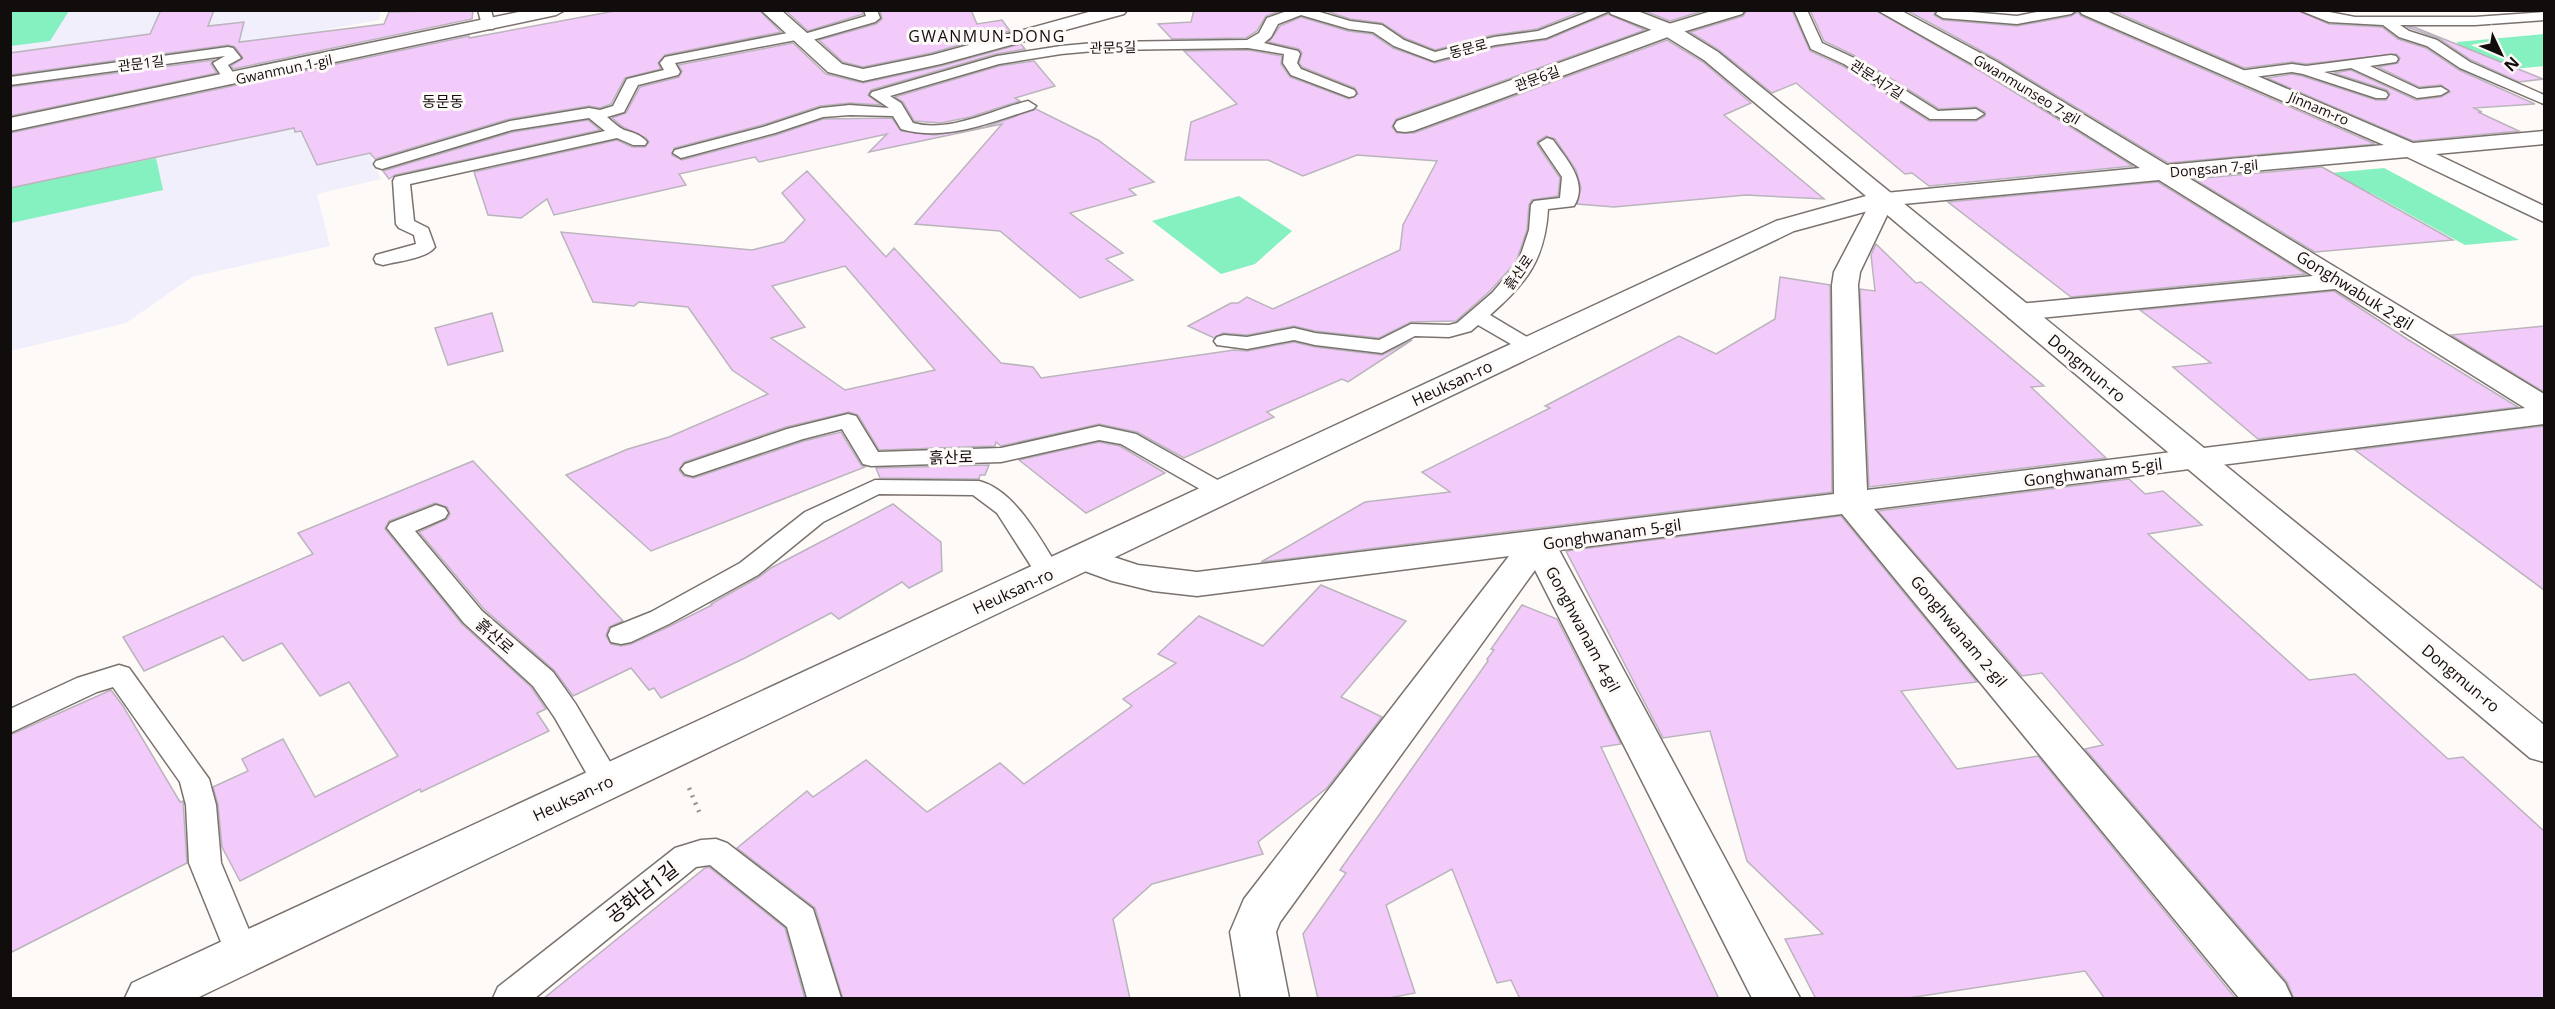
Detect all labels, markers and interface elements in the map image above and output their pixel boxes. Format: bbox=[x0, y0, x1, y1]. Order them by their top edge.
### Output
north arrow bbox=[2471, 24, 2531, 84]
district label: GWANMUN-DONG bbox=[908, 25, 1066, 47]
street label: 동문로 bbox=[1447, 34, 1489, 62]
street label: 관문5길 bbox=[1090, 37, 1136, 57]
street label: Gwanmun 1-gil bbox=[234, 49, 334, 89]
street label: Gwanmunseo 7-gil bbox=[1970, 50, 2084, 128]
street label: 관문1길 bbox=[117, 51, 165, 75]
text: N bbox=[2499, 52, 2524, 77]
street label: 관문서7길 bbox=[1847, 55, 1907, 103]
street label: 관문6길 bbox=[1512, 61, 1562, 95]
street label: Jinnam-ro bbox=[2284, 86, 2352, 129]
district label: 동문동 bbox=[422, 91, 464, 111]
street label: Dongsan 7-gil bbox=[2169, 155, 2259, 181]
street label: Gonghwabuk 2-gil bbox=[2292, 245, 2418, 335]
street label: 흙산로 bbox=[1499, 251, 1537, 293]
street label: Dongmun-ro bbox=[2043, 329, 2131, 407]
street label: Heuksan-ro bbox=[1408, 355, 1496, 411]
street label: 흙산로 bbox=[929, 446, 974, 468]
street label: Gonghwanam 5-gil bbox=[2022, 453, 2164, 491]
street label: Gonghwanam 5-gil bbox=[1541, 513, 1683, 555]
street label: Gonghwanam 4-gil bbox=[1541, 562, 1625, 696]
street label: Heuksan-ro bbox=[969, 563, 1057, 619]
street label: Gonghwanam 2-gil bbox=[1906, 570, 2012, 692]
street label: 흙산로 bbox=[471, 613, 519, 659]
street label: Dongmun-ro bbox=[2417, 639, 2505, 717]
street label: Heuksan-ro bbox=[529, 770, 617, 826]
street label: 공화남1길 bbox=[600, 855, 684, 929]

